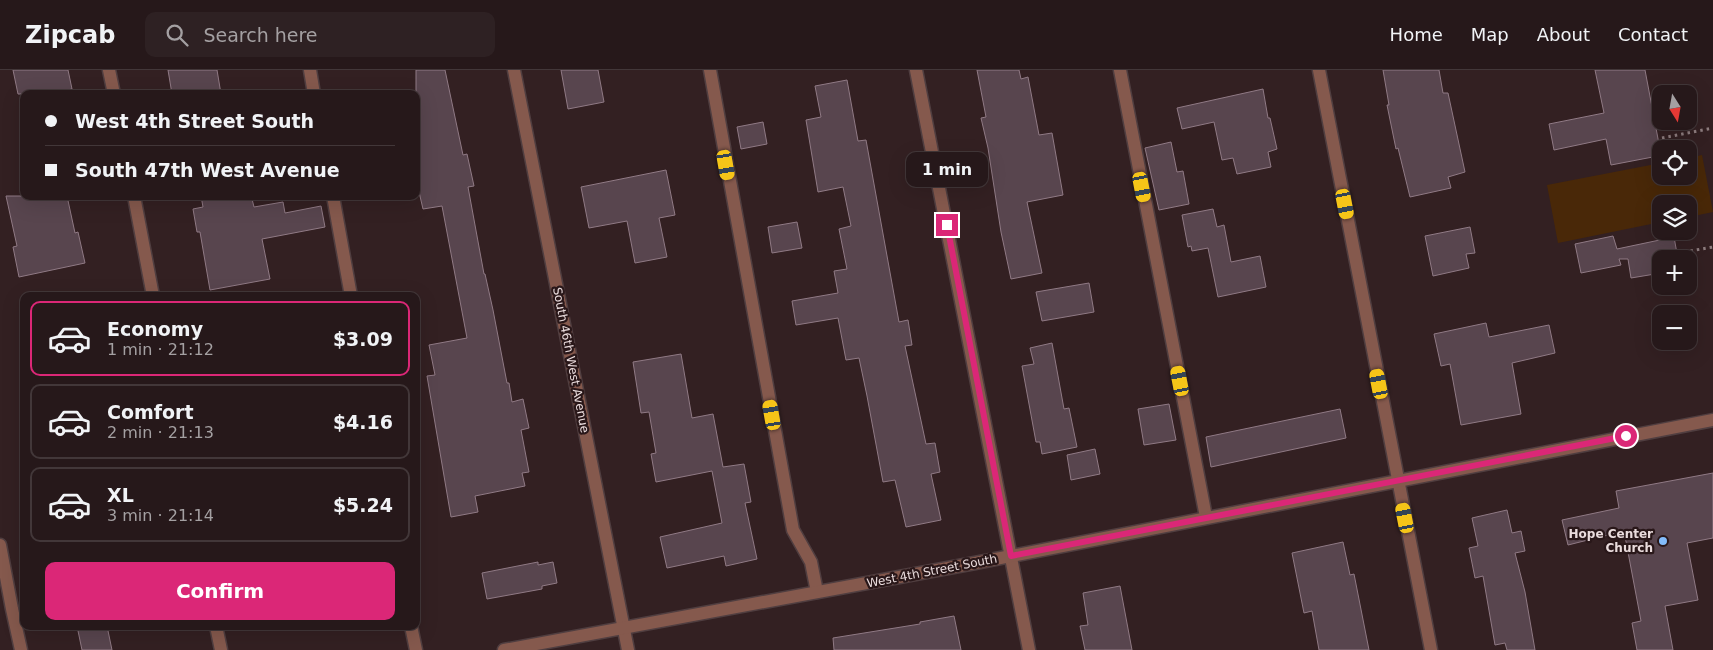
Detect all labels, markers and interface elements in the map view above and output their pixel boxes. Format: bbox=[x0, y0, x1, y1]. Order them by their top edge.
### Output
search box bbox=[145, 12, 495, 57]
text: Zipcab bbox=[25, 21, 115, 49]
icon: search bbox=[163, 21, 191, 49]
text: Search here bbox=[203, 24, 318, 46]
text: Home bbox=[1390, 24, 1443, 45]
text: Map bbox=[1471, 24, 1509, 45]
text: About bbox=[1537, 24, 1590, 45]
text: Contact bbox=[1618, 24, 1688, 45]
north arrow bbox=[1652, 85, 1698, 130]
map controls bbox=[1652, 85, 1697, 350]
text: West 4th Street South bbox=[75, 110, 314, 132]
button: locate bbox=[1652, 140, 1697, 185]
car bbox=[716, 149, 735, 181]
callout: 1 min bbox=[906, 152, 988, 188]
text: South 47th West Avenue bbox=[75, 159, 340, 181]
text: 1 min bbox=[922, 160, 972, 179]
car bbox=[1131, 171, 1152, 203]
car bbox=[1334, 188, 1355, 220]
button: layers bbox=[1652, 195, 1697, 240]
route end bbox=[936, 214, 958, 236]
button: + bbox=[1652, 250, 1697, 295]
street label: South 46th West Avenue bbox=[550, 286, 592, 434]
button: − bbox=[1652, 305, 1697, 350]
icon: car bbox=[47, 316, 92, 361]
text: Economy bbox=[107, 318, 203, 340]
text: $3.09 bbox=[333, 328, 393, 350]
text: 1 min · 21:12 bbox=[107, 340, 214, 359]
car bbox=[1169, 365, 1190, 397]
car bbox=[1368, 368, 1389, 400]
icon: car bbox=[47, 399, 92, 444]
car bbox=[762, 399, 781, 431]
text: Comfort bbox=[107, 401, 194, 423]
text: $4.16 bbox=[333, 411, 393, 433]
text: 2 min · 21:13 bbox=[107, 423, 214, 442]
route start bbox=[1615, 425, 1637, 447]
icon: car bbox=[47, 482, 92, 527]
text: XL bbox=[107, 484, 134, 506]
text: $5.24 bbox=[333, 494, 393, 516]
car bbox=[1394, 502, 1415, 534]
text: 3 min · 21:14 bbox=[107, 506, 214, 525]
place label: Hope Center Church bbox=[1569, 527, 1653, 555]
marker: Hope Center Church bbox=[1657, 535, 1669, 547]
street label: West 4th Street South bbox=[866, 552, 998, 590]
button: Confirm bbox=[45, 562, 395, 620]

